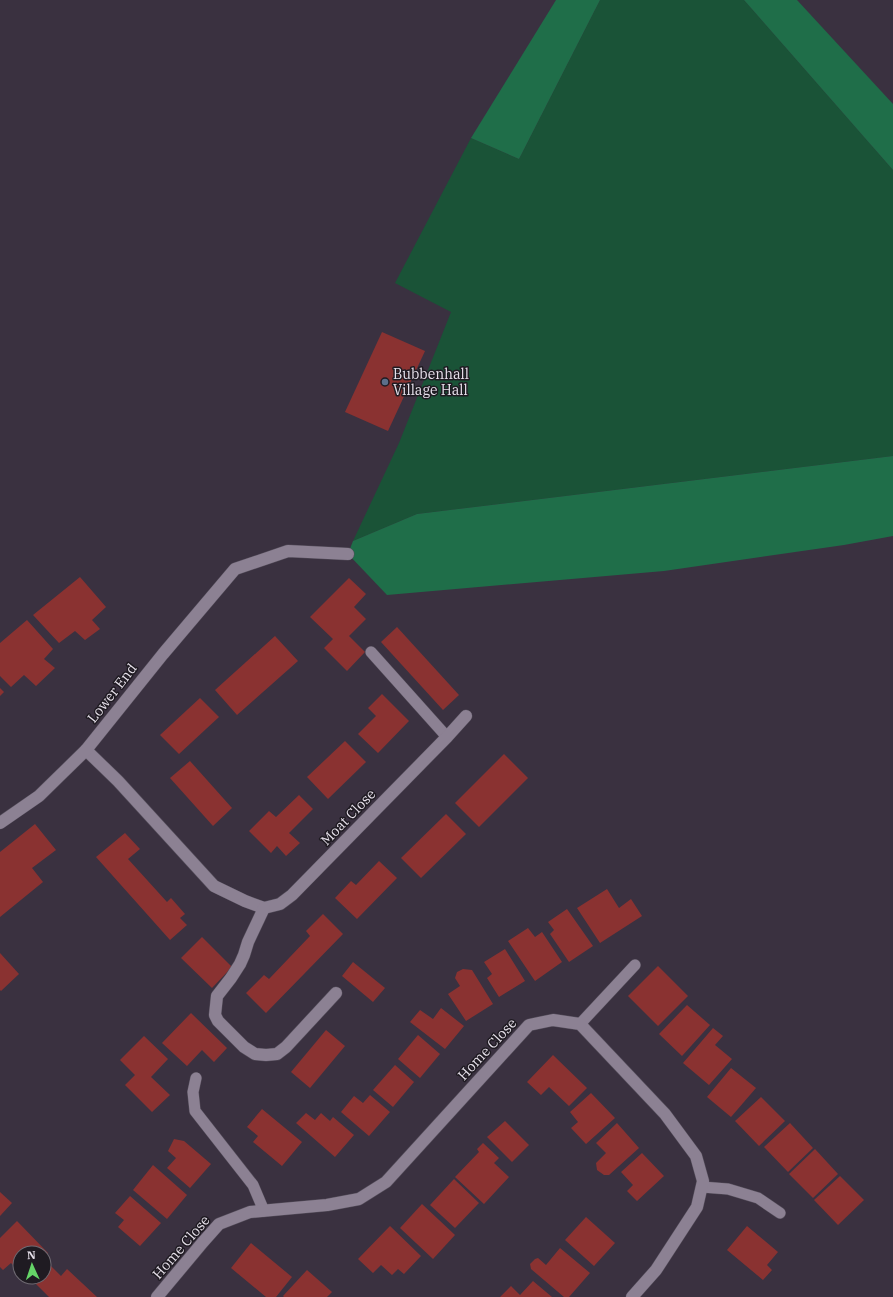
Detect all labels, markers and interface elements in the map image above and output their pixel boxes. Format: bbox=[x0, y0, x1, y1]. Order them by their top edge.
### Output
place label: Bubbenhall Village Hall bbox=[393, 365, 469, 399]
marker: Bubbenhall Village Hall bbox=[380, 377, 390, 387]
street label: Lower End bbox=[83, 659, 141, 726]
street label: Moat Close bbox=[317, 785, 379, 849]
street label: Home Close bbox=[454, 1014, 520, 1084]
street label: Home Close bbox=[148, 1211, 214, 1283]
north arrow bbox=[12, 1245, 52, 1285]
text: N bbox=[27, 1248, 36, 1262]

